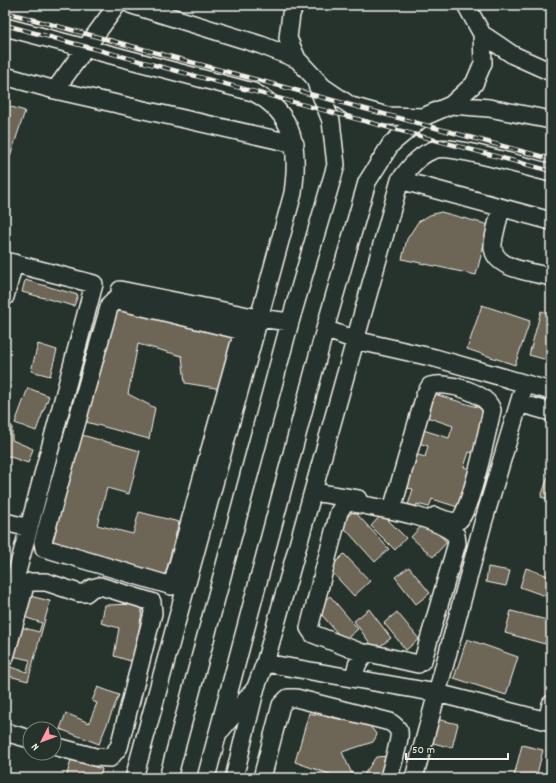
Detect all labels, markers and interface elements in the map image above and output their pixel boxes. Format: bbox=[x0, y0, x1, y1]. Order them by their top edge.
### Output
north arrow bbox=[22, 721, 62, 761]
scale bar bbox=[406, 735, 508, 761]
text: N bbox=[28, 739, 44, 754]
text: 50 m bbox=[412, 742, 435, 759]

